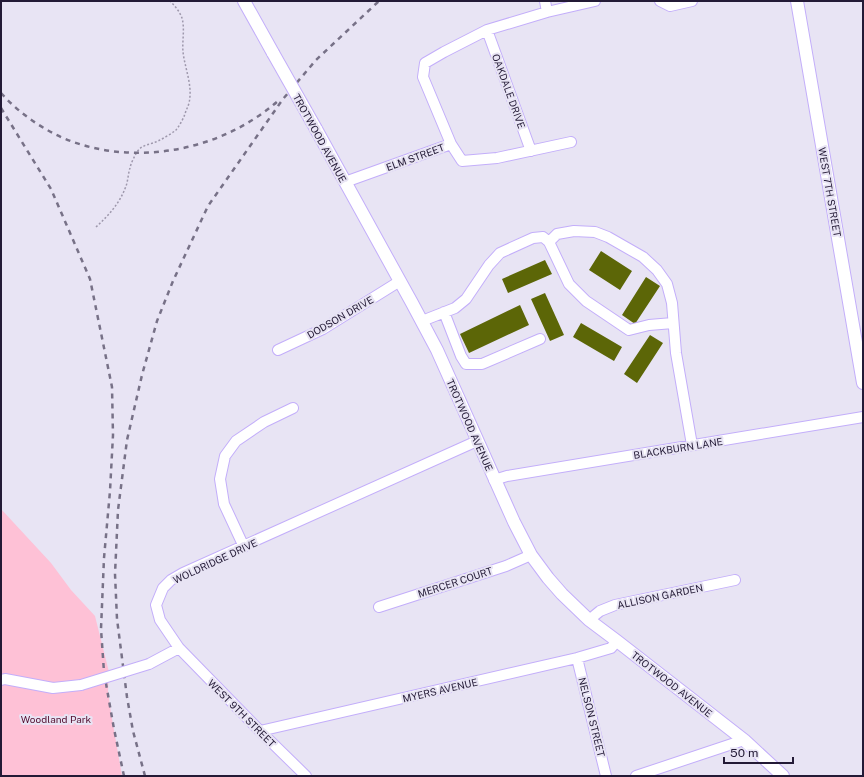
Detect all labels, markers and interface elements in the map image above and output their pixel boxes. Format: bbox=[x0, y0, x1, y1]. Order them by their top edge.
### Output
street label: OAKDALE DRIVE bbox=[490, 52, 528, 130]
street label: TROTWOOD AVENUE bbox=[291, 92, 349, 184]
street label: ELM STREET bbox=[384, 141, 446, 173]
street label: WEST 7TH STREET bbox=[816, 146, 844, 238]
street label: DODSON DRIVE bbox=[305, 293, 375, 341]
street label: TROTWOOD AVENUE bbox=[444, 377, 496, 473]
street label: BLACKBURN LANE bbox=[632, 435, 724, 461]
street label: WOLDRIDGE DRIVE bbox=[171, 536, 259, 586]
street label: MERCER COURT bbox=[416, 564, 494, 600]
street label: ALLISON GARDEN bbox=[616, 581, 704, 611]
street label: TROTWOOD AVENUE bbox=[629, 649, 715, 719]
street label: MYERS AVENUE bbox=[401, 676, 479, 704]
street label: NELSON STREET bbox=[576, 676, 608, 758]
street label: WEST 9TH STREET bbox=[206, 677, 278, 749]
park label: Woodland Park bbox=[21, 713, 92, 725]
scale bar bbox=[724, 739, 793, 765]
text: 50 m bbox=[730, 746, 758, 760]

